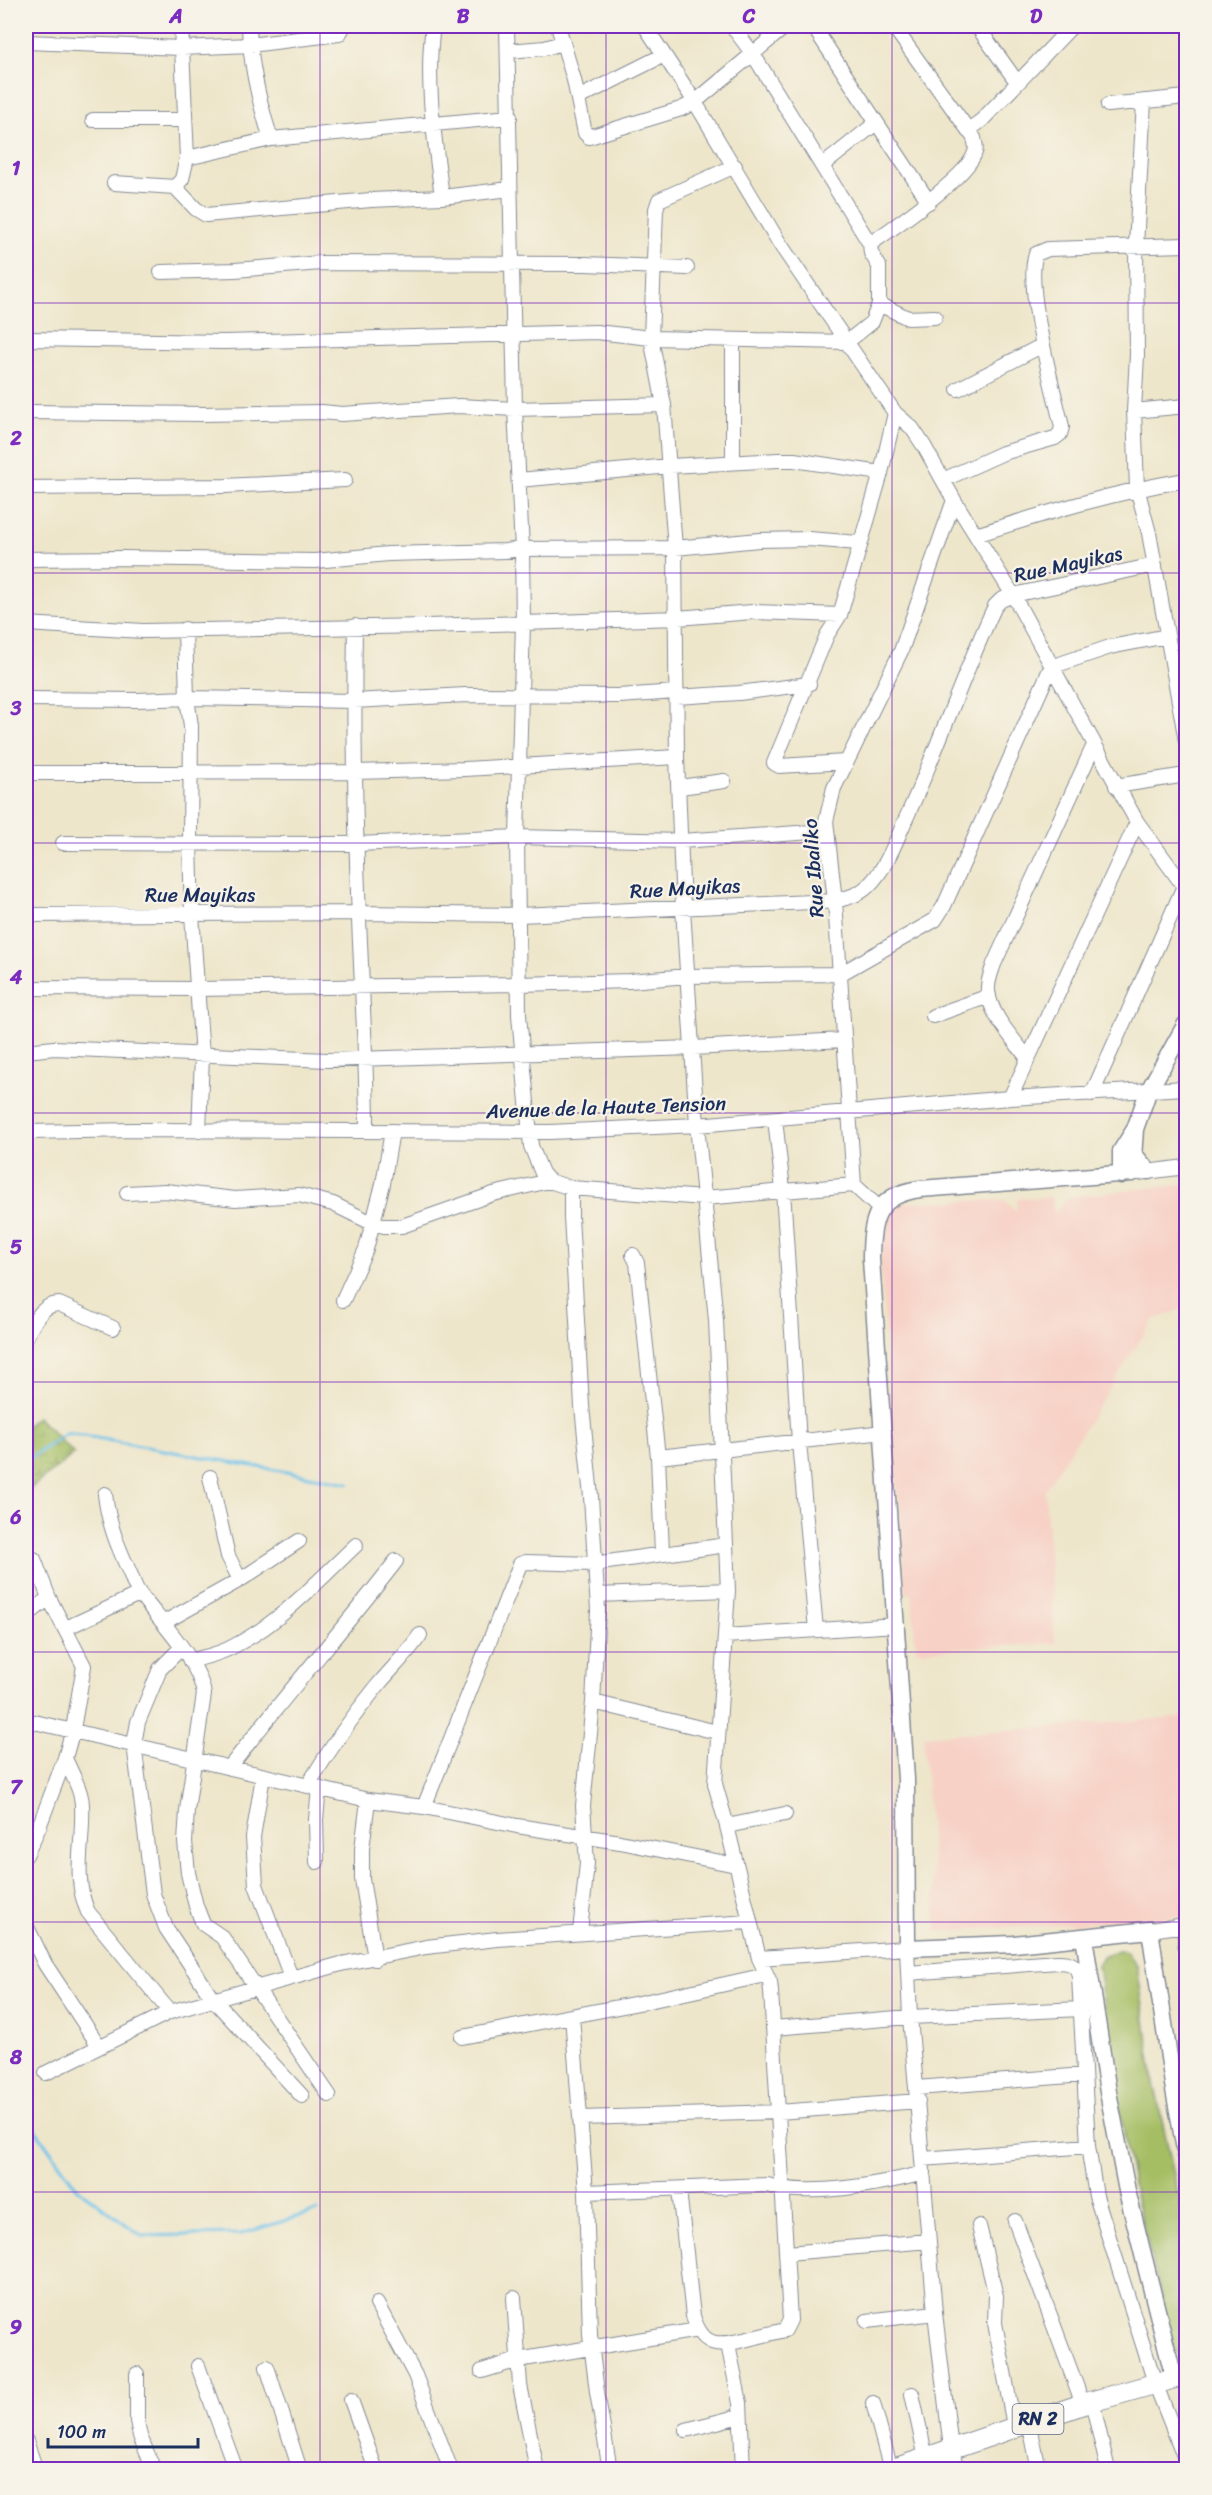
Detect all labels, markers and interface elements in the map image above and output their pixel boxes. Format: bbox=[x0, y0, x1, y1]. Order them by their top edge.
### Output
text: A bbox=[168, 0, 183, 34]
text: B bbox=[457, 0, 470, 34]
text: C bbox=[742, 0, 756, 34]
text: D bbox=[1030, 0, 1043, 34]
text: 1 bbox=[12, 151, 21, 186]
text: 2 bbox=[9, 421, 22, 456]
street label: Rue Mayikas bbox=[1011, 536, 1126, 593]
text: 3 bbox=[10, 691, 22, 726]
street label: Rue Ibaliko bbox=[793, 817, 834, 919]
street label: Rue Mayikas bbox=[629, 868, 742, 909]
street label: Rue Mayikas bbox=[145, 878, 256, 913]
text: 4 bbox=[9, 960, 23, 995]
street label: Avenue de la Haute Tension bbox=[484, 1086, 727, 1129]
text: 5 bbox=[10, 1230, 22, 1265]
text: 6 bbox=[9, 1500, 22, 1535]
text: 7 bbox=[10, 1770, 23, 1805]
text: 8 bbox=[9, 2040, 23, 2075]
text: 9 bbox=[10, 2310, 22, 2345]
road number: RN 2 bbox=[1012, 2404, 1064, 2434]
scale bar bbox=[48, 2411, 198, 2449]
text: 100 m bbox=[57, 2416, 106, 2448]

